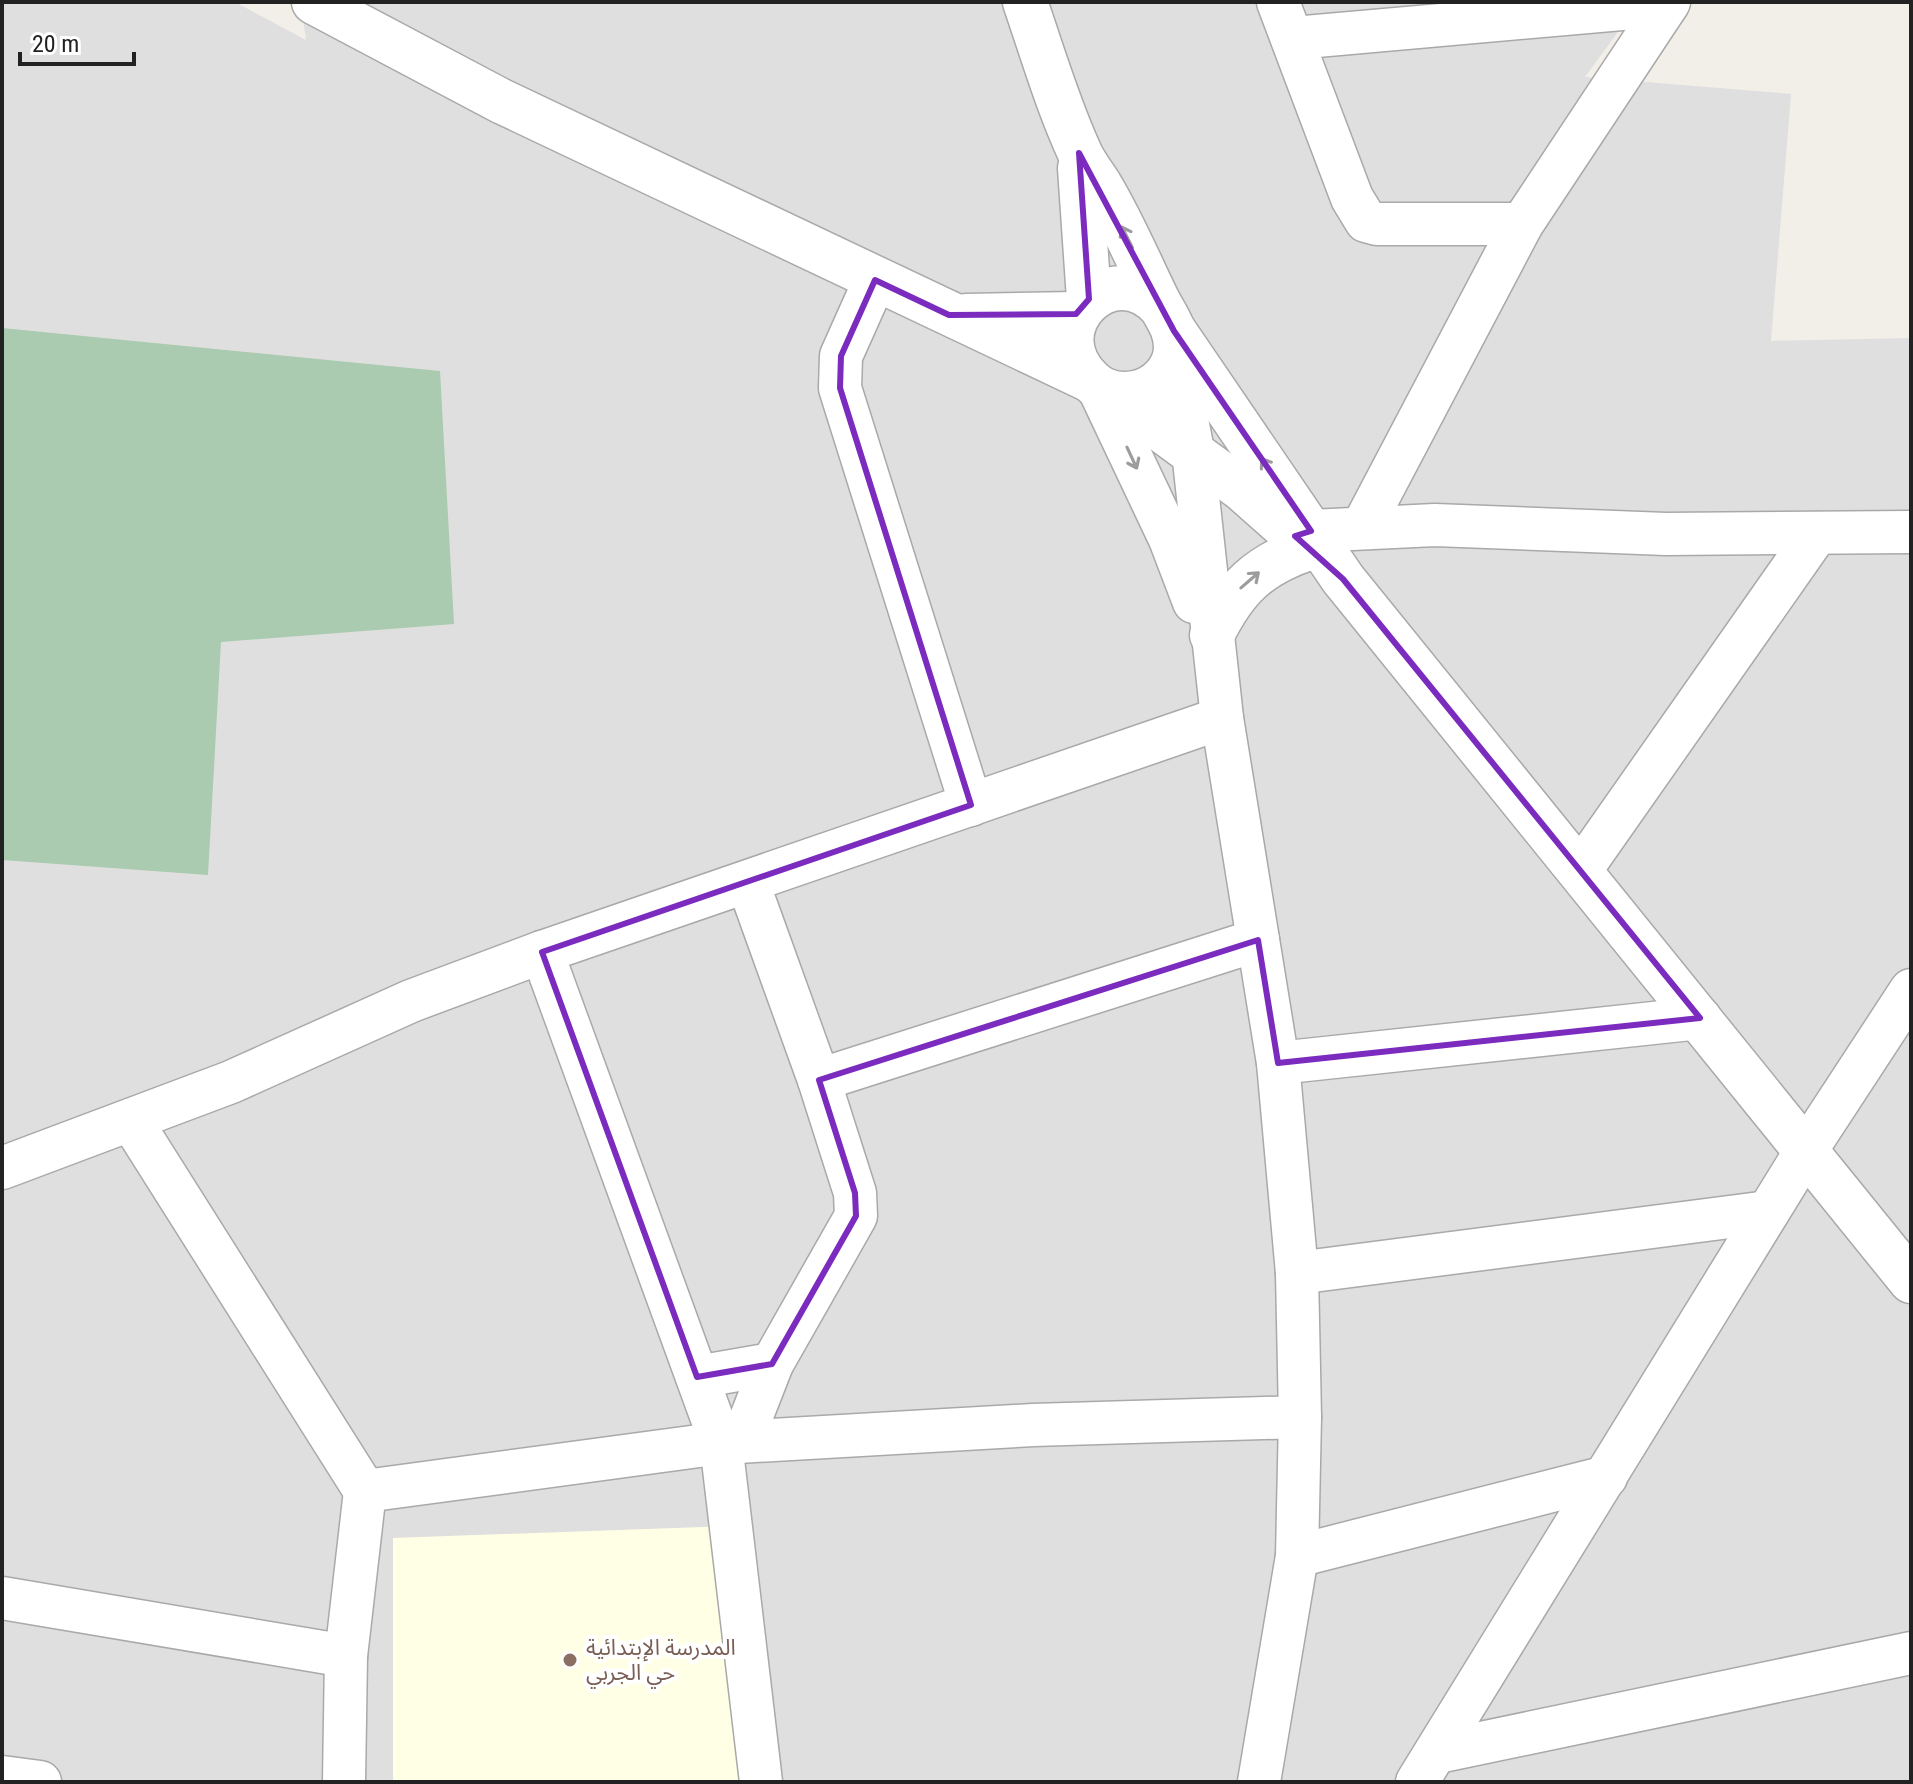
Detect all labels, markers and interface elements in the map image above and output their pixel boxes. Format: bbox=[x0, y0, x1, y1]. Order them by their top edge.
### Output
scale bar bbox=[20, 16, 134, 66]
text: 20 m bbox=[32, 30, 79, 58]
one-way arrow bbox=[1119, 225, 1134, 249]
one-way arrow bbox=[1125, 446, 1140, 470]
one-way arrow bbox=[1260, 458, 1276, 480]
one-way arrow bbox=[1239, 571, 1260, 589]
place label: المدرسة الإبتدائية حي الجربي bbox=[586, 1635, 736, 1689]
marker: المدرسة الإبتدائية حي الجربي bbox=[561, 1651, 579, 1669]

